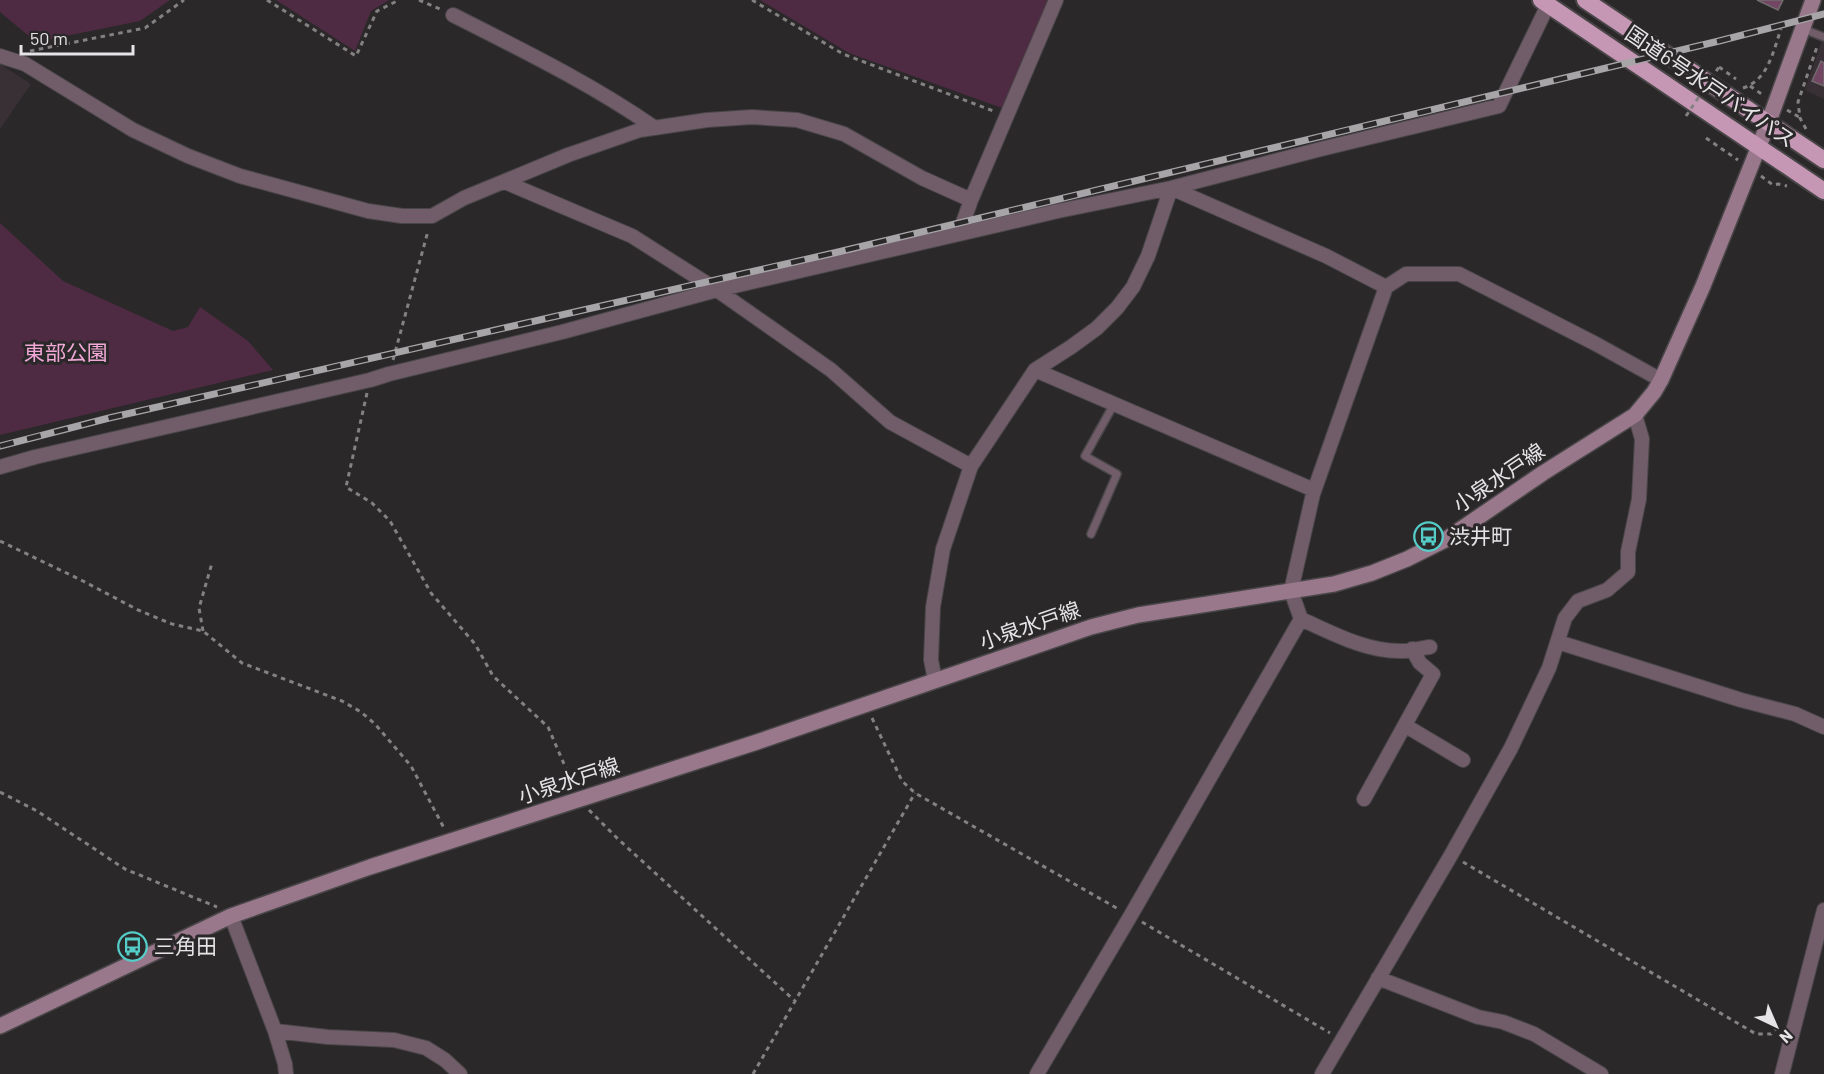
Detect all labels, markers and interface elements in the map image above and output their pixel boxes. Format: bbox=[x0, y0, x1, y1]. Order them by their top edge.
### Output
scale bar bbox=[21, 18, 134, 56]
street label: 国道6号水戸バイパス bbox=[1621, 20, 1800, 152]
text: 50 m bbox=[30, 27, 68, 49]
park label: 東部公園 bbox=[24, 339, 108, 364]
street label: 小泉水戸線 bbox=[1448, 437, 1549, 516]
bus stop icon: 渋井町 bbox=[1412, 521, 1444, 553]
place label: 渋井町 bbox=[1449, 523, 1512, 548]
street label: 小泉水戸線 bbox=[976, 596, 1083, 653]
street label: 小泉水戸線 bbox=[515, 751, 622, 808]
bus stop icon: 三角田 bbox=[117, 931, 149, 963]
place label: 三角田 bbox=[154, 933, 217, 958]
north arrow bbox=[1746, 996, 1806, 1056]
text: N bbox=[1776, 1027, 1797, 1048]

